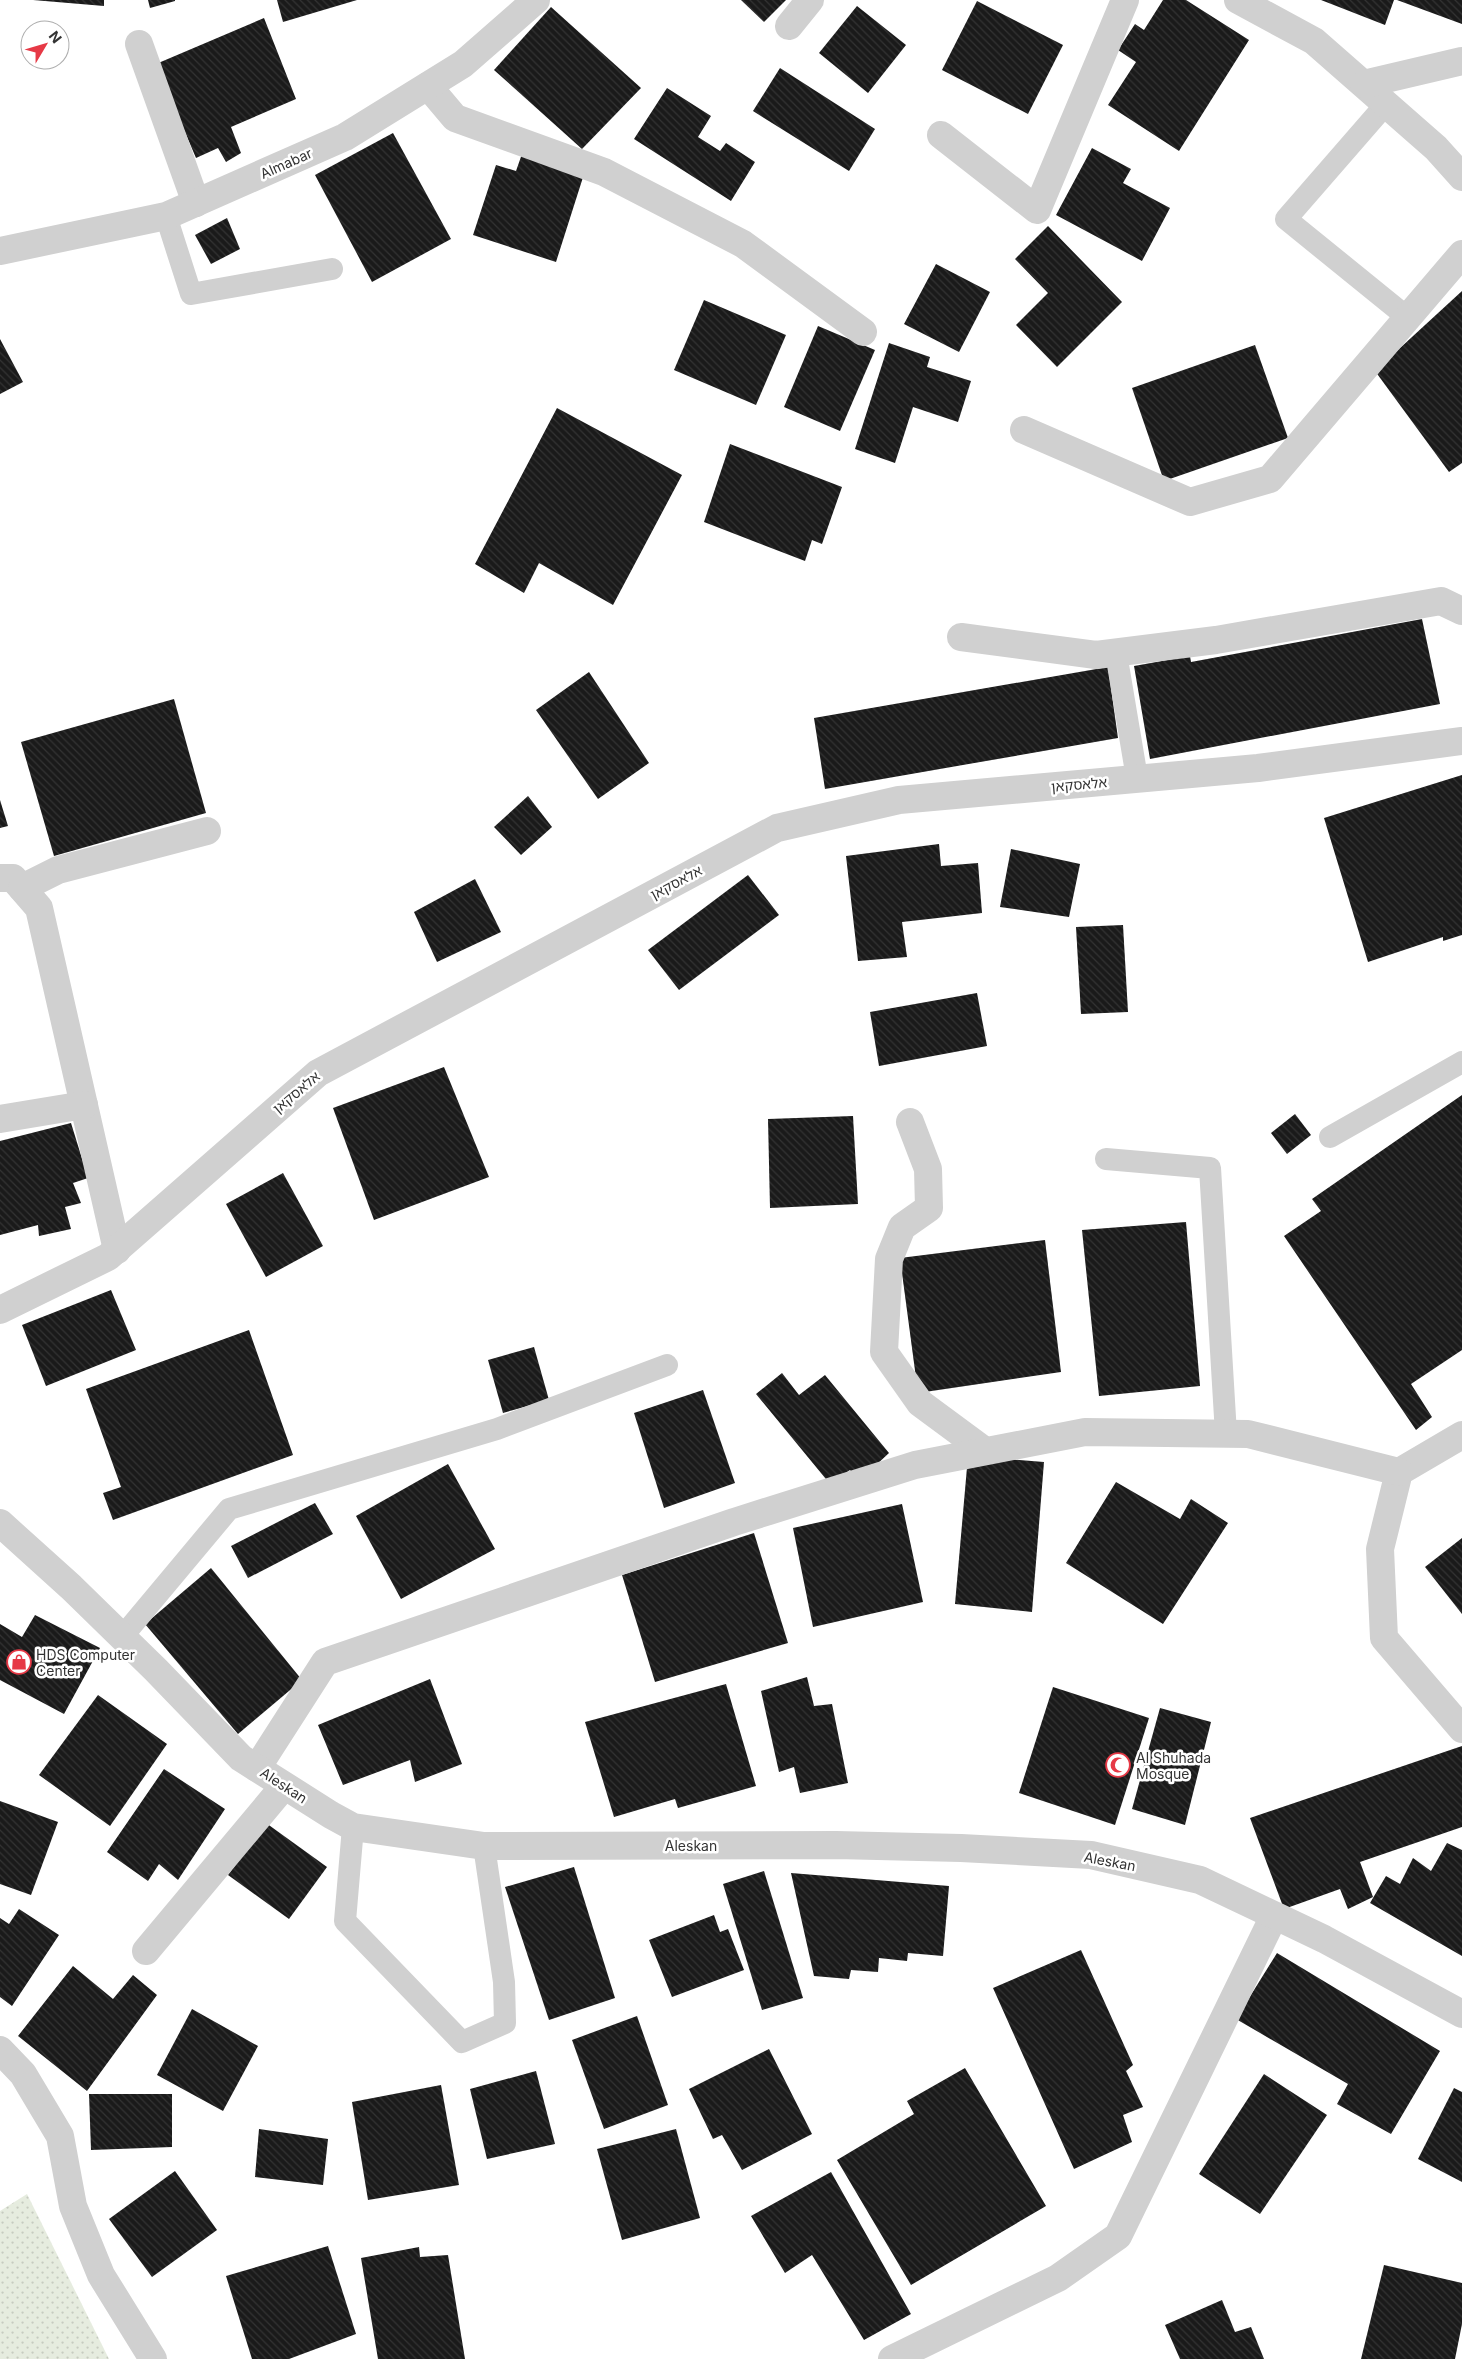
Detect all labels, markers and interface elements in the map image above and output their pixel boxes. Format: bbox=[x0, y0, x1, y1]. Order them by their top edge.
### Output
north arrow bbox=[20, 20, 70, 70]
text: N bbox=[46, 27, 66, 46]
street label: Almabar bbox=[257, 144, 315, 182]
street label: אלאסקאן bbox=[1050, 773, 1108, 795]
street label: אלאסקאן bbox=[647, 861, 705, 903]
street label: אלאסקאן bbox=[269, 1067, 323, 1117]
place label: HDS Computer Center bbox=[36, 1646, 135, 1679]
shop icon: HDS Computer Center bbox=[6, 1649, 32, 1675]
place label: Al Shuhada Mosque bbox=[1136, 1749, 1211, 1782]
mosque icon: Al Shuhada Mosque bbox=[1105, 1752, 1131, 1778]
street label: Aleskan bbox=[257, 1764, 311, 1806]
street label: Aleskan bbox=[665, 1837, 717, 1854]
street label: Aleskan bbox=[1083, 1848, 1137, 1874]

